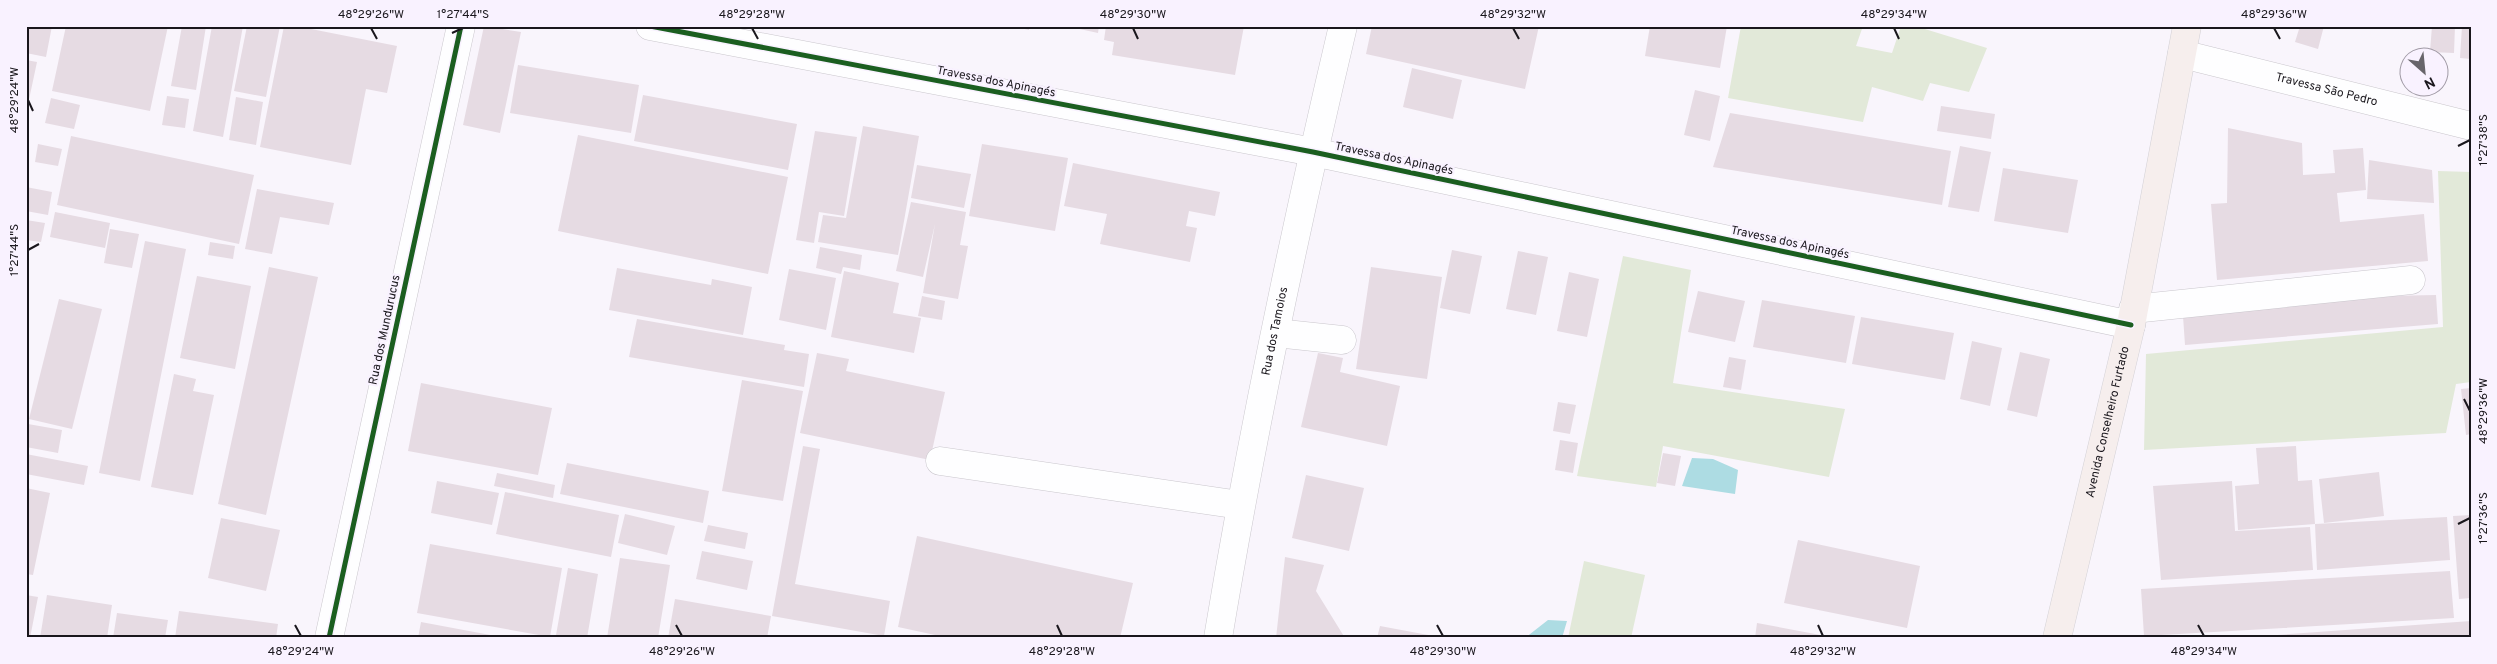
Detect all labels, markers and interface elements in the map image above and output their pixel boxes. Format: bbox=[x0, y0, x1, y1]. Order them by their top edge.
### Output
text: 48°29'26"W bbox=[338, 7, 404, 23]
text: 1°27'44"S bbox=[437, 7, 489, 23]
text: 48°29'28"W bbox=[719, 7, 785, 23]
text: 48°29'30"W bbox=[1100, 7, 1166, 23]
text: 48°29'32"W bbox=[1480, 7, 1546, 23]
text: 48°29'34"W bbox=[1861, 7, 1927, 23]
text: 48°29'36"W bbox=[2241, 7, 2307, 23]
north arrow bbox=[2400, 48, 2450, 98]
street label: Travessa dos Apinagés bbox=[935, 63, 1057, 101]
text: 48°29'24"W bbox=[7, 67, 23, 133]
street label: Travessa São Pedro bbox=[2274, 70, 2380, 110]
text: N bbox=[2421, 72, 2438, 92]
text: 1°27'38"S bbox=[2476, 114, 2492, 166]
street label: Travessa dos Apinagés bbox=[1333, 139, 1455, 179]
street label: Travessa dos Apinagés bbox=[1729, 223, 1851, 263]
text: 1°27'44"S bbox=[7, 224, 23, 276]
street label: Rua dos Mundurucus bbox=[366, 274, 404, 386]
street label: Rua dos Tamoios bbox=[1258, 286, 1292, 377]
street label: Avenida Conselheiro Furtado bbox=[2082, 344, 2134, 499]
text: 48°29'36"W bbox=[2476, 378, 2492, 444]
text: 1°27'36"S bbox=[2476, 492, 2492, 544]
text: 48°29'24"W bbox=[268, 644, 334, 660]
text: 48°29'26"W bbox=[649, 644, 715, 660]
text: 48°29'28"W bbox=[1029, 644, 1095, 660]
text: 48°29'30"W bbox=[1410, 644, 1476, 660]
text: 48°29'32"W bbox=[1790, 644, 1856, 660]
text: 48°29'34"W bbox=[2171, 644, 2237, 660]

